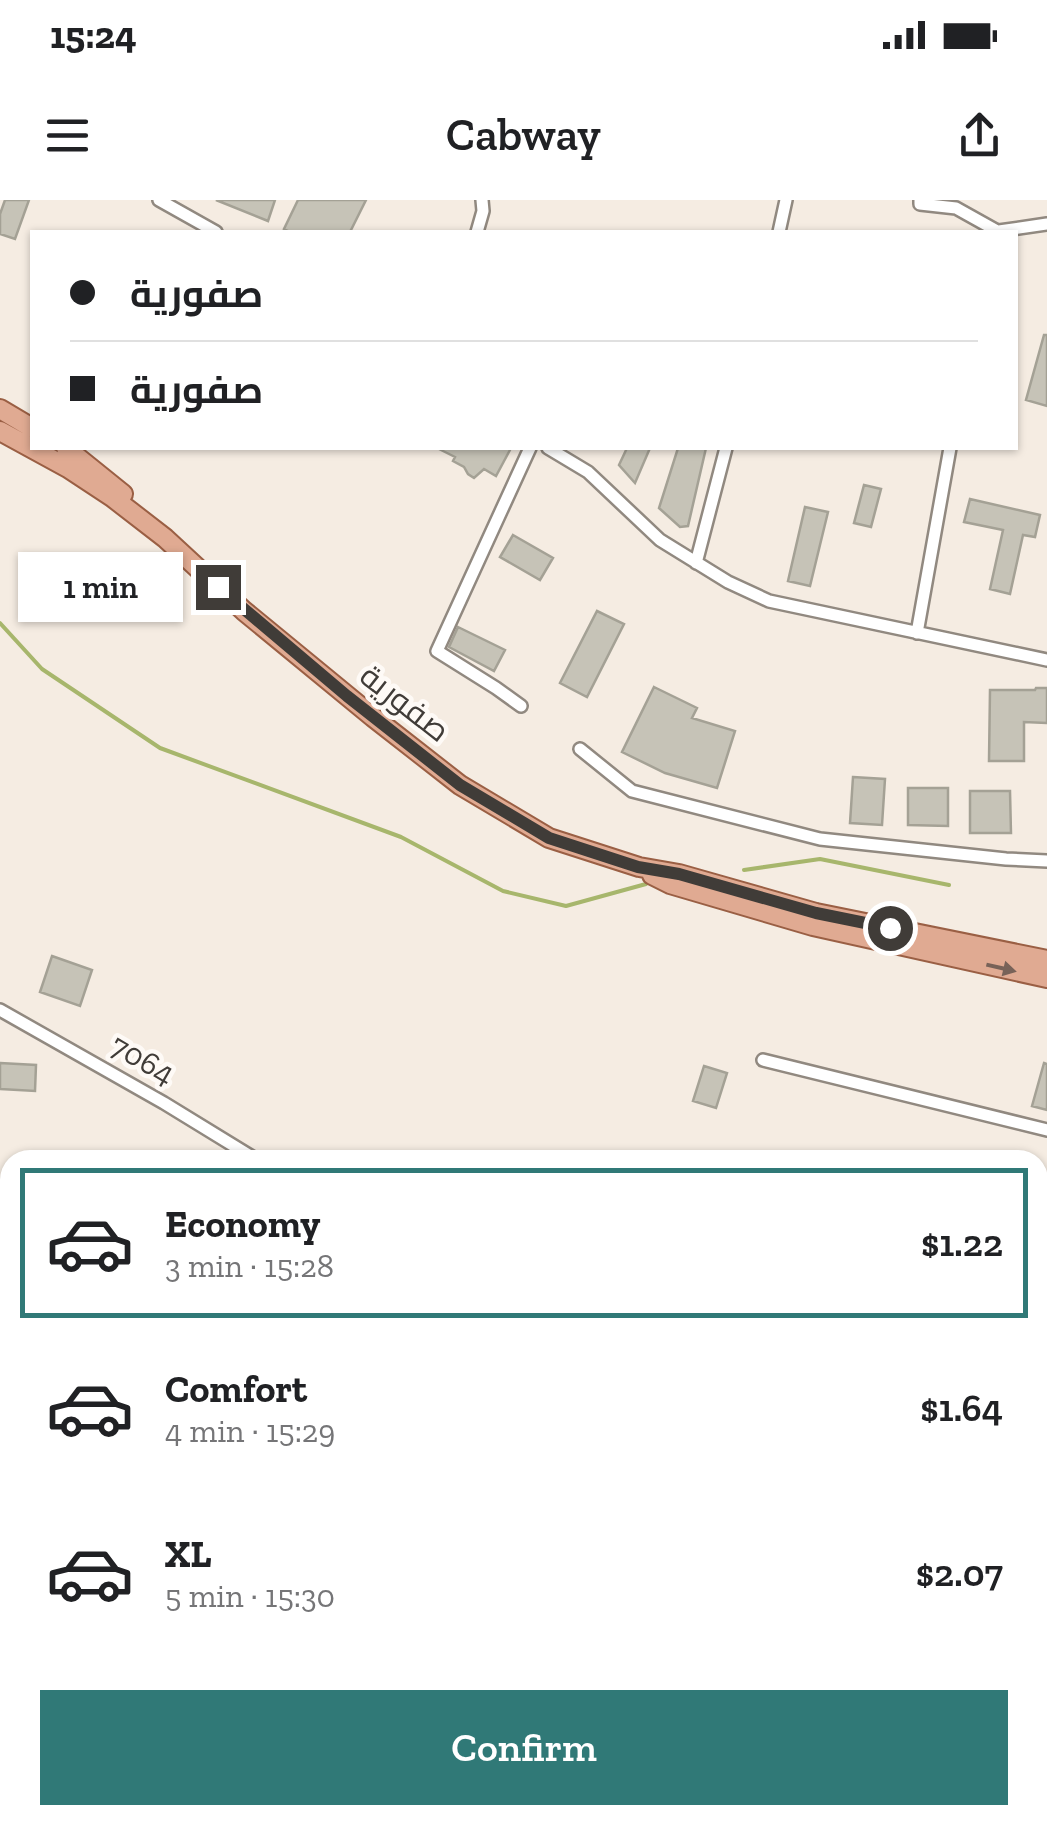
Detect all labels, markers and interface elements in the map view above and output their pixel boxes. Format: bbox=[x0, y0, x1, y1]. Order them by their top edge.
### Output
text: 15:24 bbox=[50, 12, 137, 58]
icon: menu bbox=[40, 108, 95, 163]
text: Cabway bbox=[446, 108, 601, 162]
icon: share bbox=[952, 108, 1007, 163]
text: صفورية bbox=[130, 271, 263, 317]
text: صفورية bbox=[130, 367, 263, 413]
callout: 1 min bbox=[18, 552, 183, 622]
route end bbox=[196, 565, 241, 610]
text: 1 min bbox=[63, 568, 138, 606]
street label: صفورية bbox=[353, 656, 457, 750]
route start bbox=[868, 906, 913, 951]
one-way arrow bbox=[986, 961, 1017, 976]
street label: 7064 bbox=[104, 1026, 182, 1092]
icon: car bbox=[45, 1198, 135, 1288]
text: Economy bbox=[165, 1201, 320, 1247]
text: $1.22 bbox=[921, 1220, 1003, 1266]
text: 3 min · 15:28 bbox=[165, 1247, 334, 1285]
icon: car bbox=[45, 1363, 135, 1453]
text: Comfort bbox=[165, 1366, 307, 1412]
text: $1.64 bbox=[920, 1385, 1003, 1431]
text: 4 min · 15:29 bbox=[165, 1412, 335, 1450]
icon: car bbox=[45, 1528, 135, 1618]
text: XL bbox=[165, 1531, 212, 1577]
text: $2.07 bbox=[916, 1550, 1003, 1596]
text: 5 min · 15:30 bbox=[165, 1577, 335, 1615]
button: Confirm bbox=[40, 1690, 1008, 1805]

